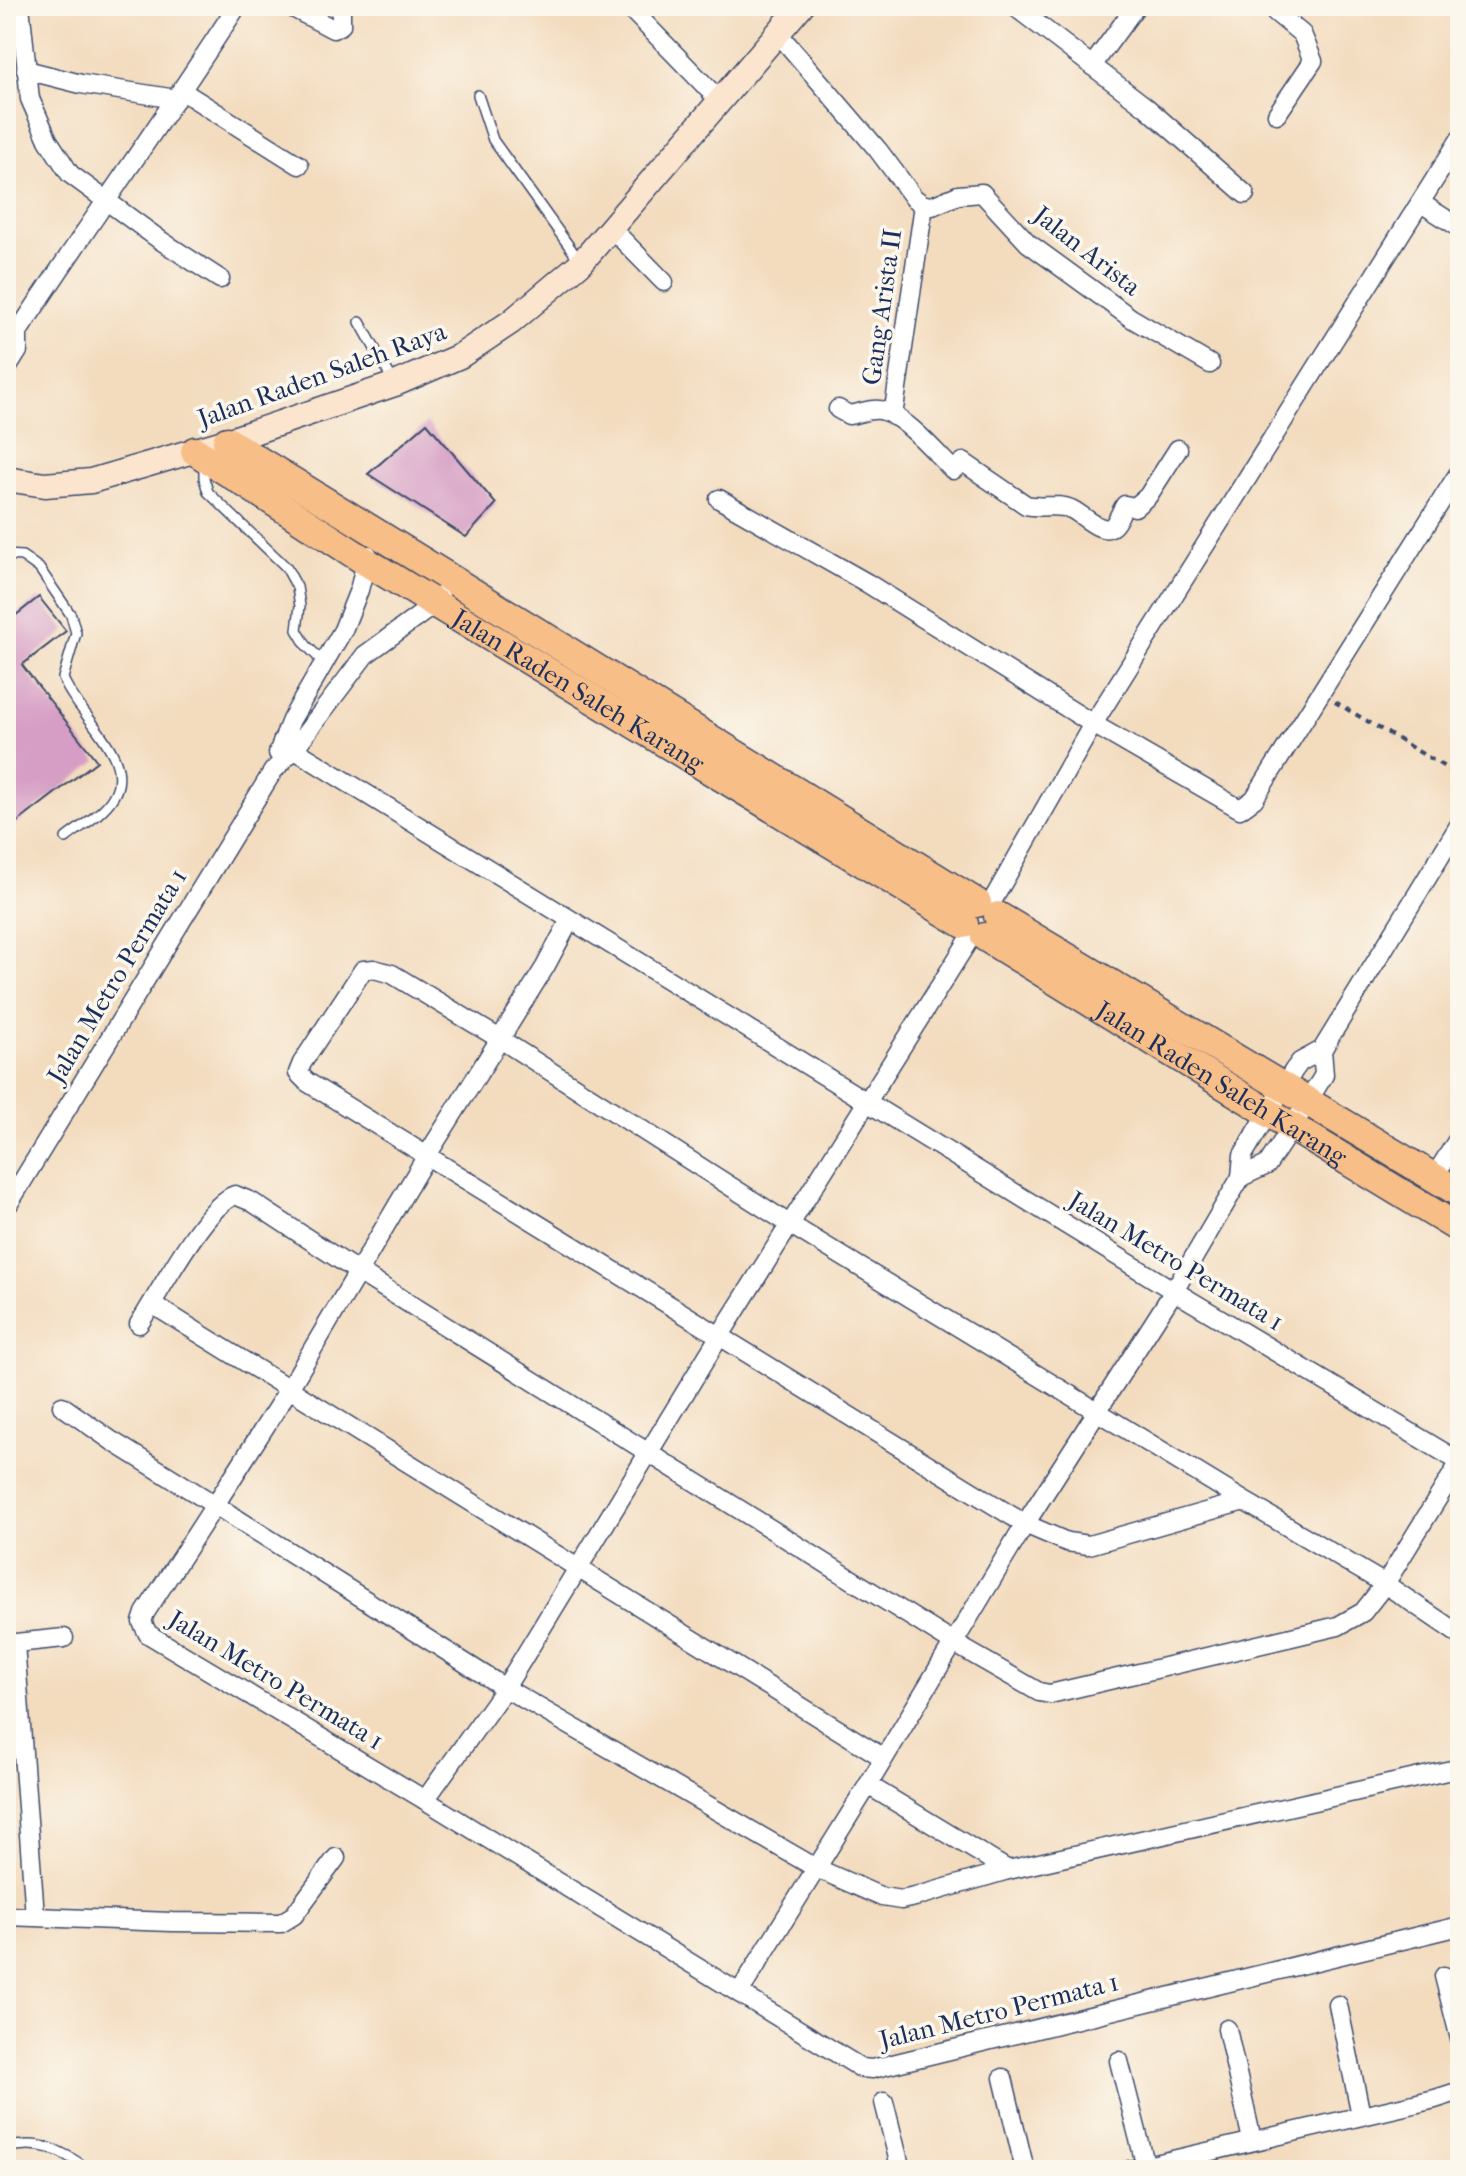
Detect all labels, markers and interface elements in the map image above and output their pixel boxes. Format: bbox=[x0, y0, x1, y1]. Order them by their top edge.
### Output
street label: Jalan Arista bbox=[1026, 198, 1148, 303]
street label: Gang Arista II bbox=[856, 227, 908, 387]
street label: Jalan Raden Saleh Raya bbox=[192, 315, 451, 435]
street label: Jalan Raden Saleh Karang bbox=[445, 601, 711, 779]
street label: Jalan Metro Permata 1 bbox=[40, 863, 193, 1091]
street label: Jalan Raden Saleh Karang bbox=[1089, 993, 1354, 1173]
street label: Jalan Metro Permata 1 bbox=[1061, 1184, 1289, 1337]
street label: Jalan Metro Permata 1 bbox=[161, 1603, 389, 1756]
street label: Jalan Metro Permata 1 bbox=[874, 1966, 1122, 2056]

